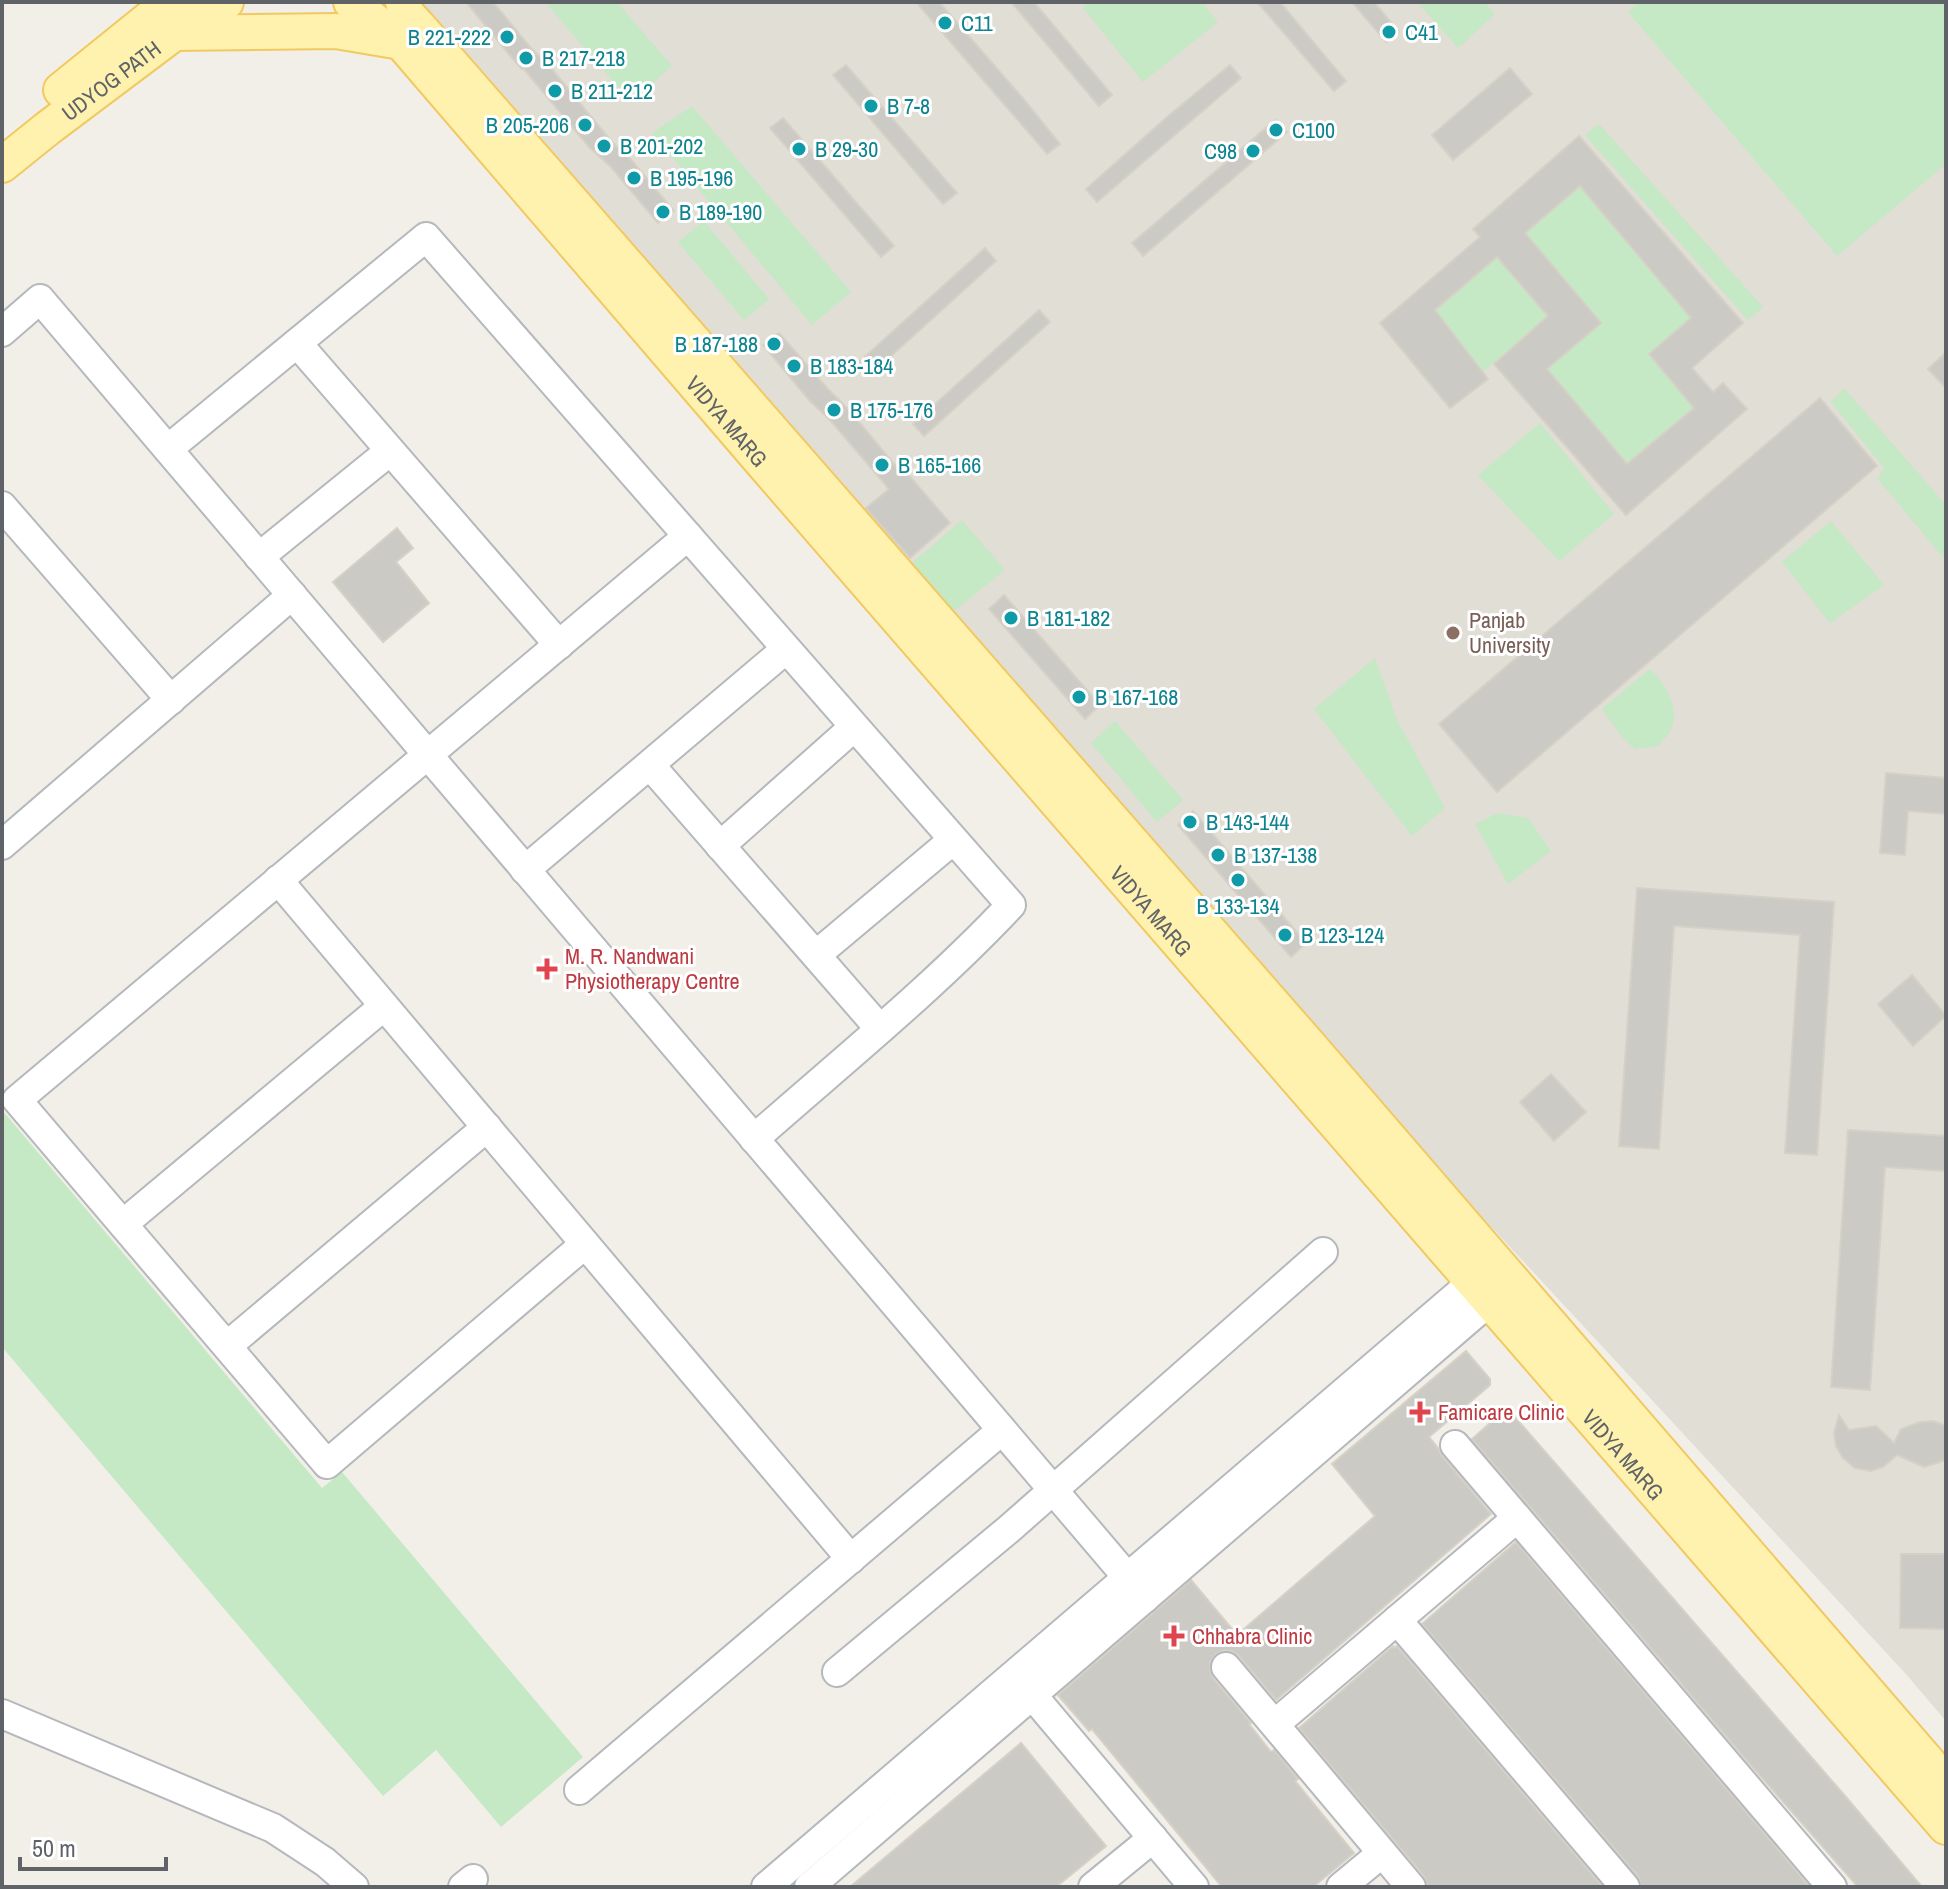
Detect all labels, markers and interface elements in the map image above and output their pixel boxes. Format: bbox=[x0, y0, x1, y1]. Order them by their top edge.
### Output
place label: C11 bbox=[961, 8, 993, 38]
marker: C11 bbox=[936, 14, 954, 32]
place label: C41 bbox=[1405, 17, 1438, 47]
place label: B 221-222 bbox=[408, 22, 491, 52]
marker: C41 bbox=[1380, 23, 1398, 41]
marker: B 221-222 bbox=[498, 28, 516, 46]
street label: UDYOG PATH bbox=[55, 33, 167, 128]
place label: B 217-218 bbox=[542, 43, 625, 73]
marker: B 217-218 bbox=[517, 49, 535, 67]
place label: B 211-212 bbox=[571, 76, 653, 106]
marker: B 211-212 bbox=[546, 82, 564, 100]
place label: B 7-8 bbox=[887, 91, 930, 121]
marker: B 7-8 bbox=[862, 97, 880, 115]
place label: B 205-206 bbox=[486, 110, 569, 140]
place label: C100 bbox=[1292, 115, 1335, 145]
marker: B 205-206 bbox=[576, 116, 594, 134]
marker: C100 bbox=[1267, 121, 1285, 139]
place label: B 201-202 bbox=[620, 131, 703, 161]
place label: B 29-30 bbox=[815, 134, 878, 164]
place label: C98 bbox=[1204, 136, 1237, 166]
marker: B 201-202 bbox=[595, 137, 613, 155]
marker: B 29-30 bbox=[790, 140, 808, 158]
marker: C98 bbox=[1244, 142, 1262, 160]
place label: B 195-196 bbox=[650, 163, 733, 193]
marker: B 195-196 bbox=[625, 169, 643, 187]
place label: B 189-190 bbox=[679, 197, 762, 227]
marker: B 189-190 bbox=[654, 203, 672, 221]
place label: B 187-188 bbox=[675, 329, 758, 359]
marker: B 187-188 bbox=[765, 335, 783, 353]
place label: B 183-184 bbox=[810, 351, 893, 381]
marker: B 183-184 bbox=[785, 357, 803, 375]
street label: VIDYA MARG bbox=[679, 369, 774, 473]
place label: B 175-176 bbox=[850, 395, 933, 425]
marker: B 175-176 bbox=[825, 401, 843, 419]
place label: B 165-166 bbox=[898, 450, 981, 480]
marker: B 165-166 bbox=[873, 456, 891, 474]
place label: B 181-182 bbox=[1027, 603, 1110, 633]
place label: Panjab University bbox=[1469, 605, 1550, 660]
marker: B 181-182 bbox=[1002, 609, 1020, 627]
marker: Panjab University bbox=[1444, 624, 1462, 642]
place label: B 167-168 bbox=[1095, 682, 1178, 712]
marker: B 167-168 bbox=[1070, 688, 1088, 706]
place label: B 143-144 bbox=[1206, 807, 1289, 837]
marker: B 143-144 bbox=[1181, 813, 1199, 831]
place label: B 137-138 bbox=[1234, 840, 1317, 870]
marker: B 137-138 bbox=[1209, 846, 1227, 864]
street label: VIDYA MARG bbox=[1104, 859, 1199, 963]
marker: B 133-134 bbox=[1229, 871, 1247, 889]
place label: B 133-134 bbox=[1196, 891, 1280, 921]
place label: B 123-124 bbox=[1301, 920, 1384, 950]
marker: B 123-124 bbox=[1276, 926, 1294, 944]
place label: M. R. Nandwani Physiotherapy Centre bbox=[565, 941, 739, 996]
marker: M. R. Nandwani Physiotherapy Centre bbox=[536, 958, 558, 980]
place label: Famicare Clinic bbox=[1438, 1397, 1564, 1427]
marker: Famicare Clinic bbox=[1409, 1401, 1431, 1423]
street label: VIDYA MARG bbox=[1575, 1403, 1671, 1507]
place label: Chhabra Clinic bbox=[1192, 1621, 1312, 1651]
marker: Chhabra Clinic bbox=[1163, 1625, 1185, 1647]
scale bar bbox=[20, 1821, 166, 1871]
text: 50 m bbox=[32, 1832, 76, 1864]

